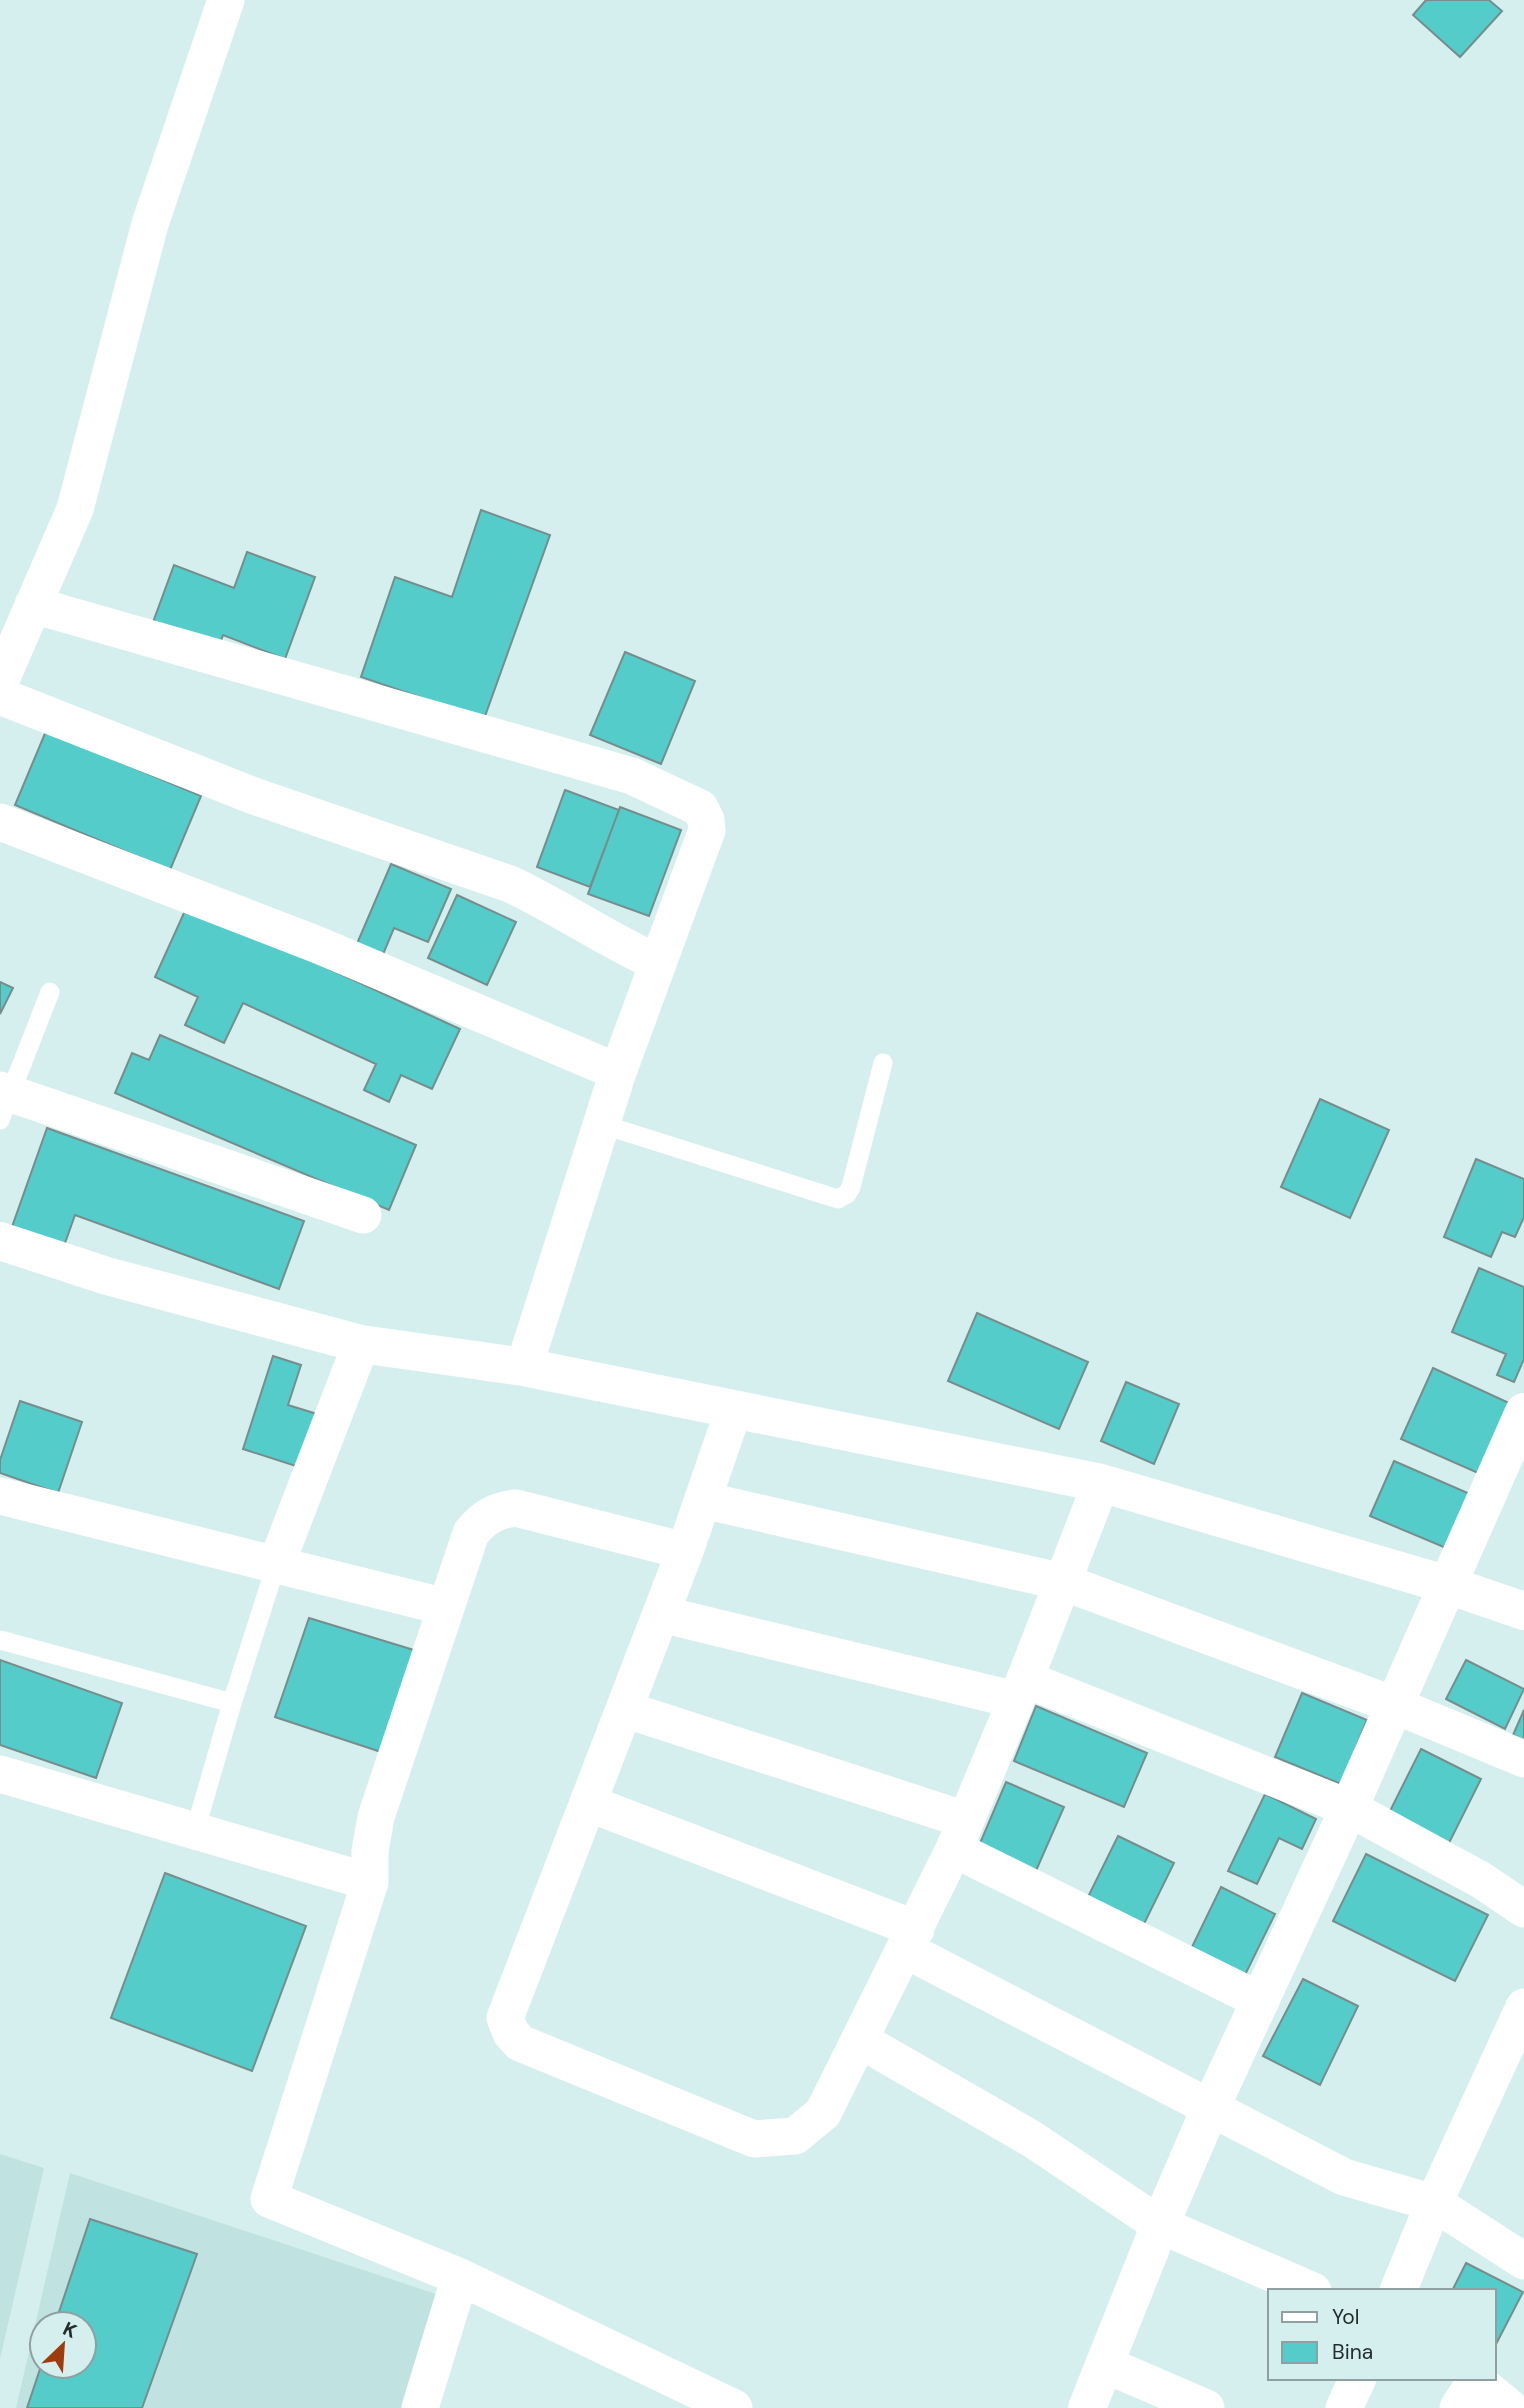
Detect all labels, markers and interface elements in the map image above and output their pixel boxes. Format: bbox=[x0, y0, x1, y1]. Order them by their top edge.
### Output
legend bbox=[1268, 2289, 1496, 2380]
text: Yol bbox=[1332, 2303, 1360, 2331]
north arrow bbox=[28, 2310, 98, 2380]
text: K bbox=[59, 2316, 81, 2344]
text: Bina bbox=[1332, 2338, 1373, 2366]

